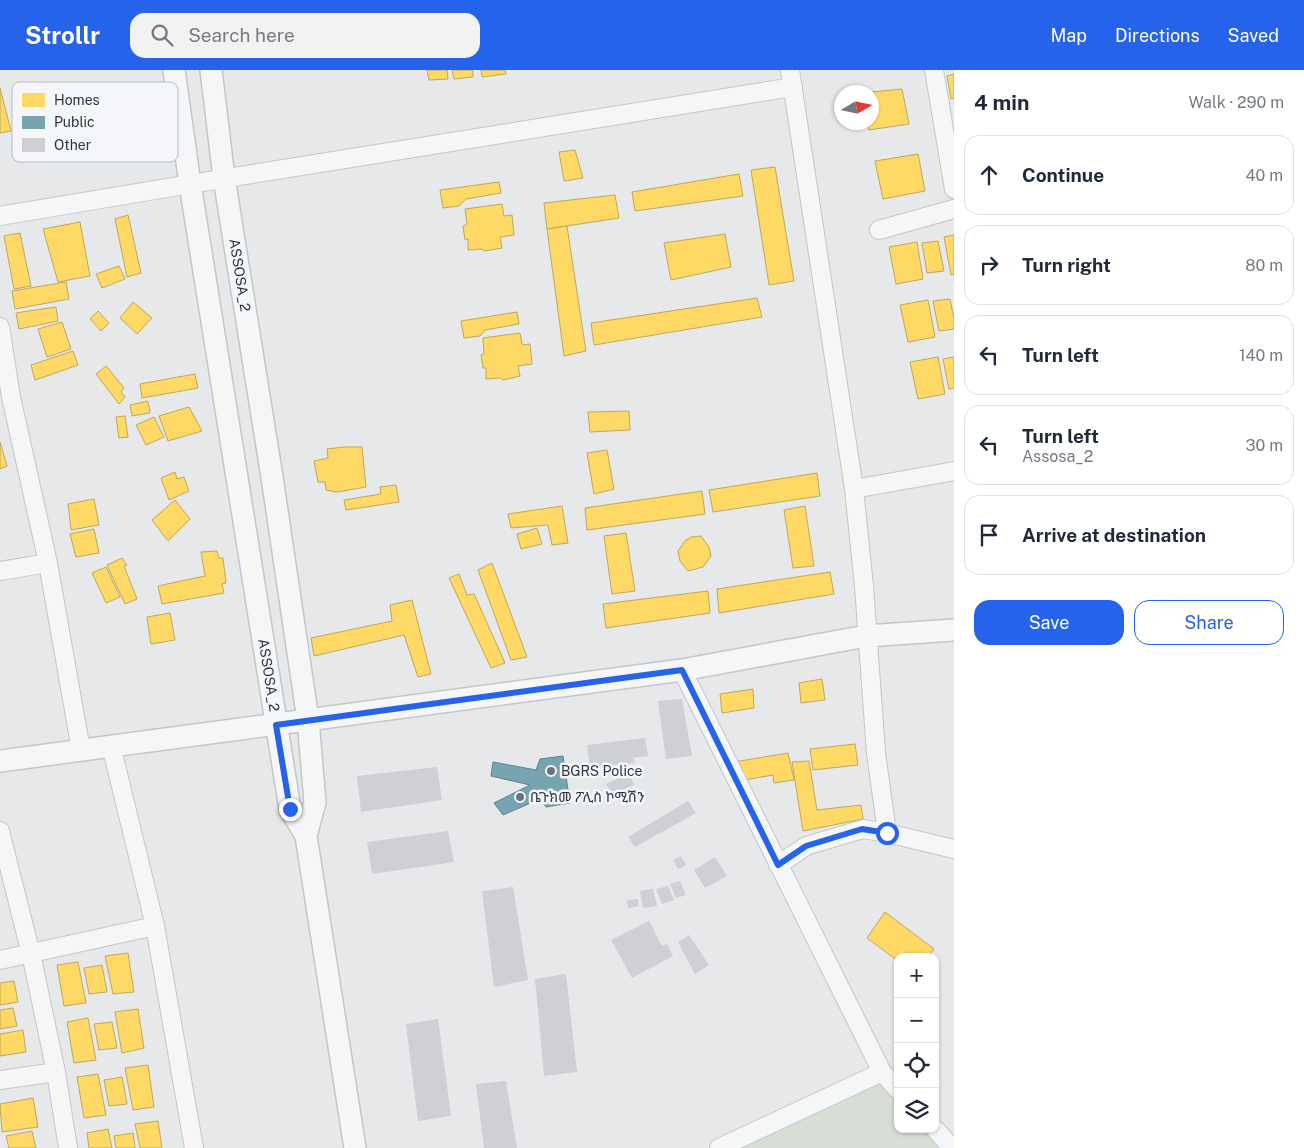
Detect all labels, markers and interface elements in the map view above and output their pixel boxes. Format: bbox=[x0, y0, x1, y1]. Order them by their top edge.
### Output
search box bbox=[130, 13, 480, 58]
text: Strollr bbox=[25, 21, 100, 49]
icon: search bbox=[148, 21, 176, 49]
text: Search here bbox=[188, 24, 295, 46]
text: Map bbox=[1050, 25, 1087, 46]
text: Directions bbox=[1115, 25, 1200, 46]
text: Saved bbox=[1228, 25, 1279, 46]
legend bbox=[12, 82, 178, 162]
north arrow bbox=[834, 85, 879, 130]
text: 4 min bbox=[974, 90, 1029, 115]
text: Homes bbox=[54, 92, 100, 108]
text: Walk · 290 m bbox=[1189, 93, 1284, 112]
text: Public bbox=[54, 114, 95, 130]
text: Other bbox=[54, 137, 91, 153]
icon: ahead bbox=[975, 161, 1003, 189]
text: Continue bbox=[1022, 164, 1104, 186]
text: 40 m bbox=[1245, 166, 1283, 185]
street label: ASSOSA_2 bbox=[226, 237, 254, 313]
icon: right bbox=[975, 251, 1003, 279]
text: Turn right bbox=[1022, 254, 1111, 276]
text: 80 m bbox=[1245, 256, 1283, 275]
icon: left bbox=[975, 341, 1003, 369]
text: Turn left bbox=[1022, 344, 1099, 366]
text: 140 m bbox=[1239, 346, 1283, 365]
text: Turn left bbox=[1022, 425, 1099, 447]
icon: left bbox=[975, 431, 1003, 459]
text: 30 m bbox=[1246, 436, 1283, 455]
text: Assosa_2 bbox=[1022, 447, 1093, 466]
icon: arrive bbox=[975, 521, 1003, 549]
text: Arrive at destination bbox=[1022, 524, 1206, 546]
button: Save bbox=[974, 600, 1124, 645]
button: Share bbox=[1134, 600, 1284, 645]
street label: ASSOSA_2 bbox=[255, 637, 283, 713]
place label: BGRS Police bbox=[561, 763, 642, 779]
marker: BGRS Police bbox=[545, 765, 557, 777]
place label: ቤጉክመ ፖሊስ ኮሚሽን bbox=[530, 789, 644, 805]
marker: ቤጉክመ ፖሊስ ኮሚሽን bbox=[514, 791, 526, 803]
route end bbox=[279, 798, 302, 821]
route start bbox=[876, 822, 899, 845]
map controls bbox=[894, 953, 939, 1133]
button: + bbox=[894, 953, 939, 998]
button: − bbox=[894, 998, 939, 1043]
button: locate bbox=[894, 1043, 939, 1088]
button: layers bbox=[894, 1088, 939, 1133]

